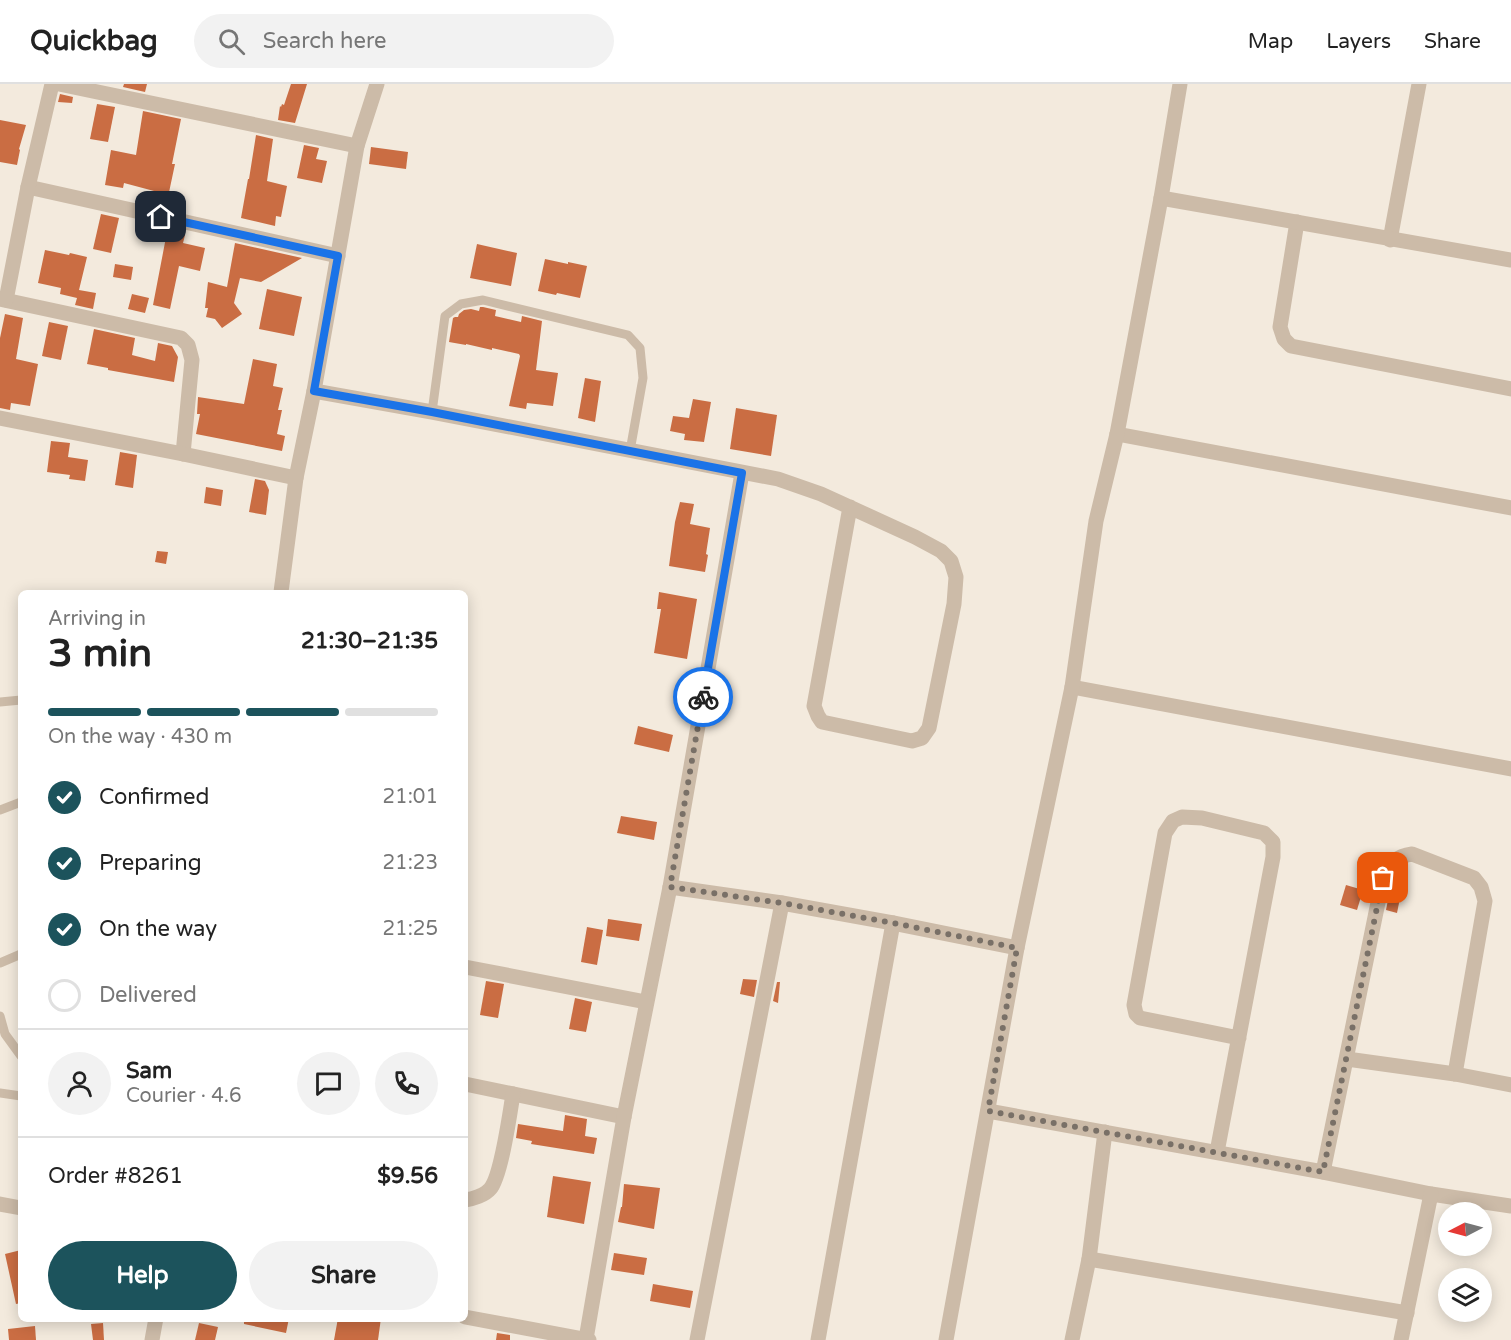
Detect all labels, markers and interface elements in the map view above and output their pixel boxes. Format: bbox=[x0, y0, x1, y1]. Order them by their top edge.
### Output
search box bbox=[194, 14, 614, 68]
text: Quickbag bbox=[30, 24, 158, 58]
icon: search bbox=[215, 25, 248, 58]
text: Search here bbox=[263, 28, 387, 54]
text: Map bbox=[1248, 29, 1293, 54]
text: Layers bbox=[1326, 29, 1391, 54]
text: Share bbox=[1424, 29, 1481, 54]
pin bbox=[135, 191, 186, 242]
icon: home bbox=[144, 200, 177, 233]
text: Arriving in bbox=[48, 607, 146, 631]
text: 21:30–21:35 bbox=[301, 628, 438, 654]
text: 3 min bbox=[48, 630, 152, 677]
courier bbox=[673, 667, 733, 727]
icon: bike bbox=[687, 681, 720, 714]
text: On the way · 430 m bbox=[48, 725, 232, 749]
icon: check bbox=[48, 781, 81, 814]
text: Confirmed bbox=[99, 784, 209, 810]
text: 21:01 bbox=[383, 785, 438, 809]
icon: check bbox=[48, 847, 81, 880]
text: Preparing bbox=[99, 850, 202, 876]
text: 21:23 bbox=[383, 851, 438, 875]
pin bbox=[1357, 852, 1408, 903]
icon: bag bbox=[1366, 861, 1399, 894]
icon: check bbox=[48, 913, 81, 946]
text: On the way bbox=[99, 916, 217, 942]
text: 21:25 bbox=[383, 917, 438, 941]
text: Delivered bbox=[99, 982, 197, 1008]
button: person bbox=[48, 1052, 111, 1115]
button: chat bbox=[297, 1052, 360, 1115]
button: phone bbox=[375, 1052, 438, 1115]
text: Sam bbox=[126, 1058, 172, 1084]
text: Courier · 4.6 bbox=[126, 1084, 241, 1108]
text: Order #8261 bbox=[48, 1163, 183, 1189]
text: $9.56 bbox=[377, 1163, 438, 1189]
north arrow bbox=[1438, 1202, 1492, 1256]
map controls bbox=[1438, 1202, 1492, 1322]
button: Help bbox=[48, 1241, 237, 1310]
button: Share bbox=[249, 1241, 438, 1310]
button: layers bbox=[1438, 1268, 1492, 1322]

